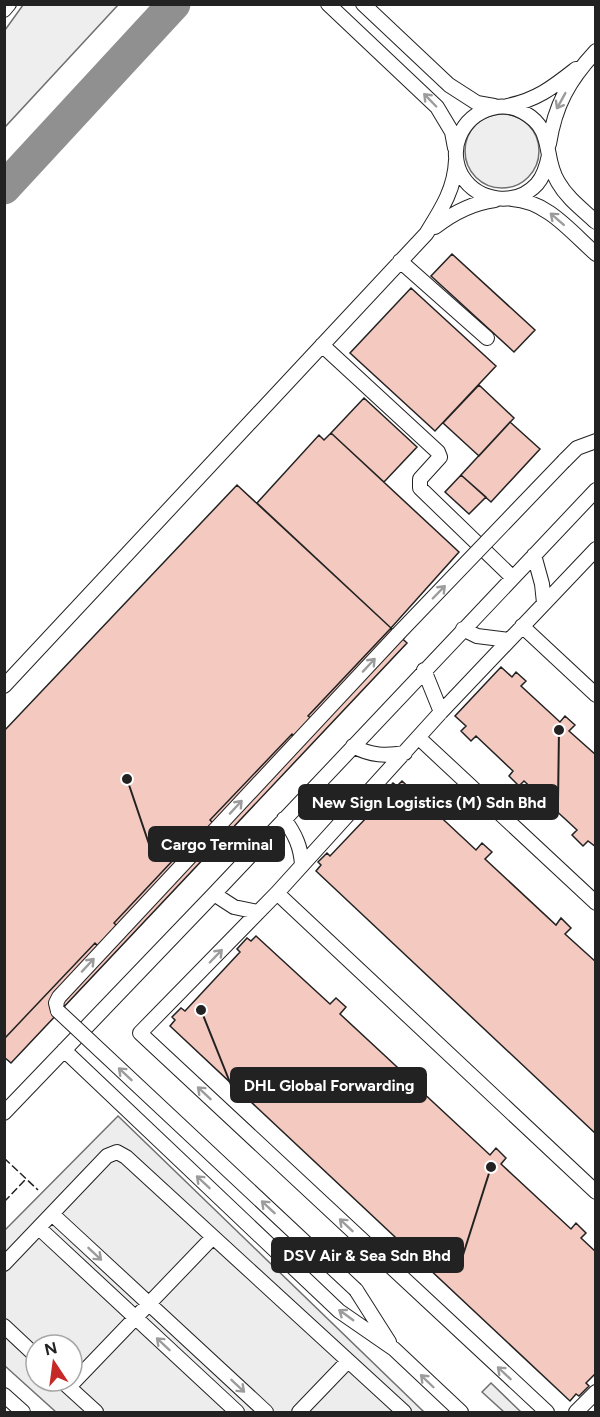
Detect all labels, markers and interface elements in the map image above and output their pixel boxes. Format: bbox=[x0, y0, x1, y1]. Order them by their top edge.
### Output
one-way arrow bbox=[555, 91, 566, 109]
one-way arrow bbox=[422, 92, 437, 107]
one-way arrow bbox=[549, 212, 564, 226]
one-way arrow bbox=[431, 584, 446, 599]
one-way arrow bbox=[362, 658, 376, 673]
callout: New Sign Logistics (M) Sdn Bhd bbox=[299, 785, 558, 819]
text: New Sign Logistics (M) Sdn Bhd bbox=[312, 793, 546, 812]
one-way arrow bbox=[229, 800, 243, 815]
callout: Cargo Terminal bbox=[149, 827, 284, 861]
text: Cargo Terminal bbox=[161, 835, 273, 854]
one-way arrow bbox=[208, 948, 223, 963]
one-way arrow bbox=[81, 958, 95, 973]
one-way arrow bbox=[118, 1067, 133, 1081]
callout: DHL Global Forwarding bbox=[231, 1068, 426, 1102]
text: DHL Global Forwarding bbox=[244, 1076, 414, 1095]
one-way arrow bbox=[196, 1085, 211, 1100]
one-way arrow bbox=[196, 1175, 211, 1189]
one-way arrow bbox=[260, 1200, 275, 1215]
one-way arrow bbox=[339, 1218, 354, 1233]
callout: DSV Air & Sea Sdn Bhd bbox=[272, 1238, 463, 1272]
text: DSV Air & Sea Sdn Bhd bbox=[283, 1246, 451, 1265]
one-way arrow bbox=[87, 1247, 102, 1261]
one-way arrow bbox=[338, 1309, 354, 1321]
north arrow bbox=[24, 1333, 84, 1393]
one-way arrow bbox=[156, 1337, 171, 1351]
text: N bbox=[43, 1338, 59, 1360]
one-way arrow bbox=[497, 1365, 512, 1380]
one-way arrow bbox=[420, 1373, 435, 1388]
one-way arrow bbox=[230, 1379, 245, 1393]

